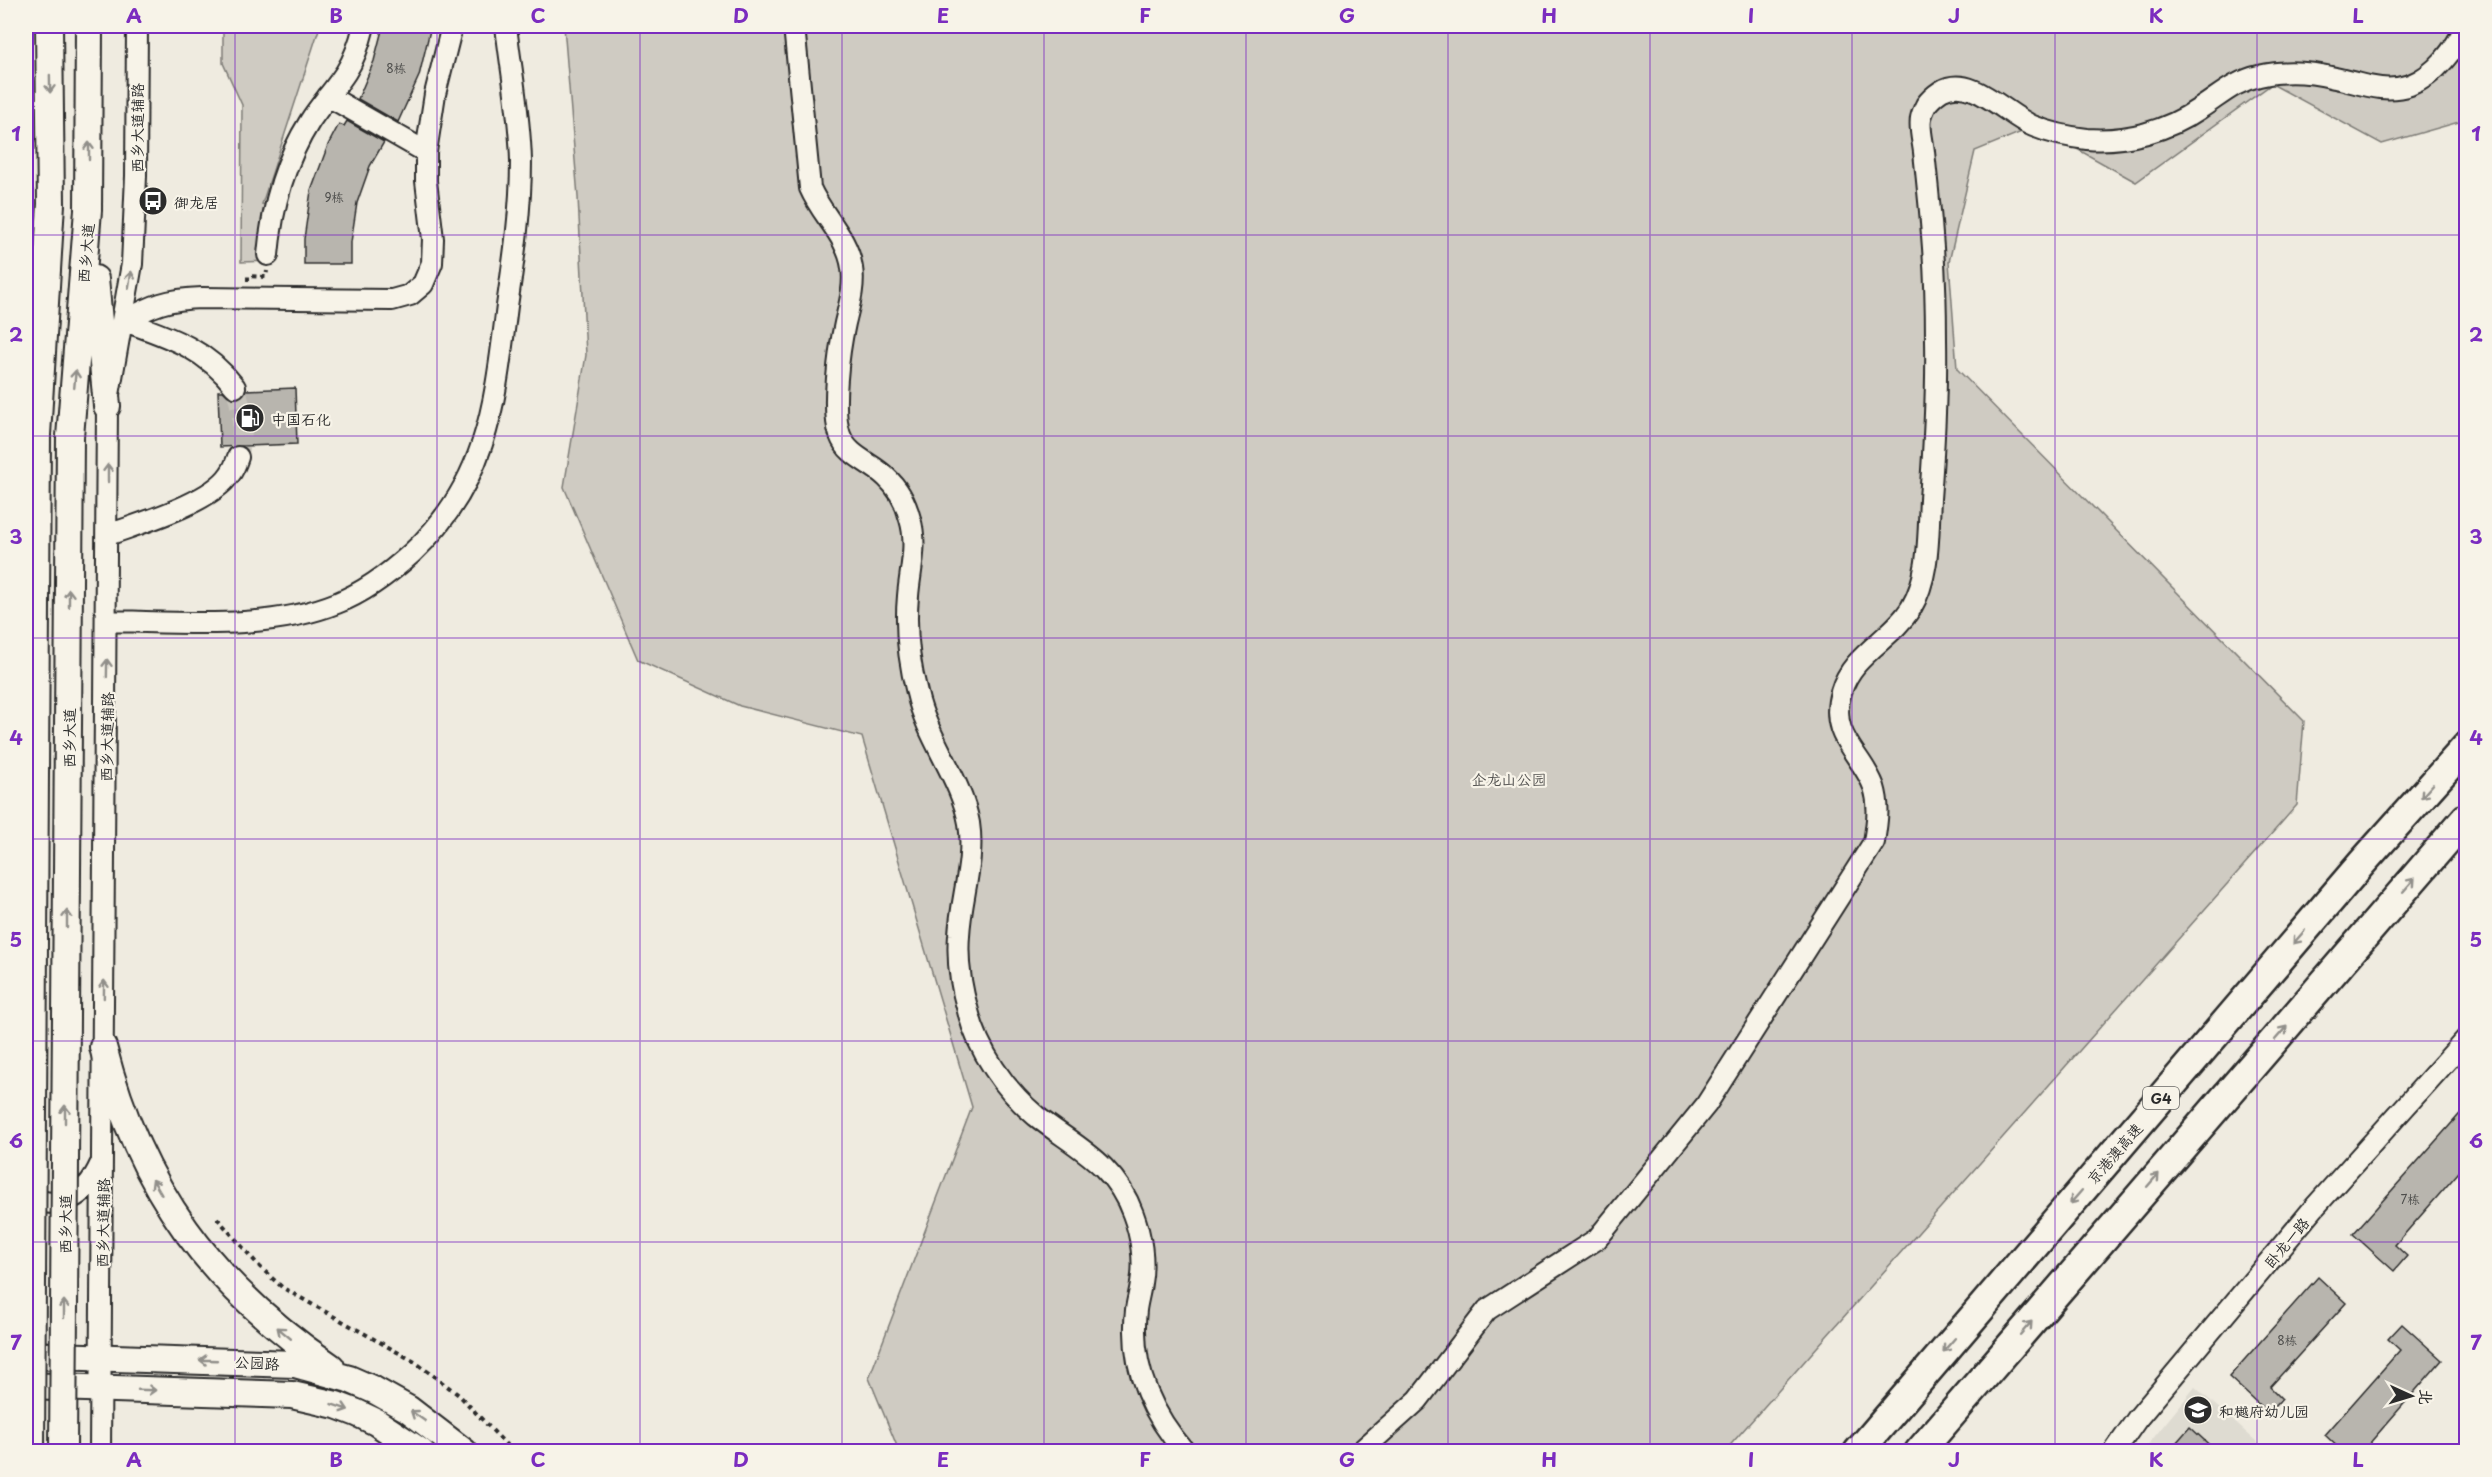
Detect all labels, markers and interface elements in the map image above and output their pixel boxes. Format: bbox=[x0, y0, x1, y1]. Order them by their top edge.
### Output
text: A bbox=[126, 0, 142, 30]
text: B bbox=[329, 0, 343, 30]
text: C bbox=[530, 0, 546, 30]
text: D bbox=[733, 0, 749, 30]
text: E bbox=[937, 0, 949, 30]
text: F bbox=[1139, 0, 1151, 30]
text: G bbox=[1339, 0, 1355, 30]
text: H bbox=[1541, 0, 1557, 30]
text: I bbox=[1748, 0, 1754, 30]
text: J bbox=[1948, 0, 1960, 30]
text: K bbox=[2149, 0, 2164, 30]
text: L bbox=[2352, 0, 2364, 30]
house number: 8栋 bbox=[386, 59, 406, 77]
one-way arrow bbox=[44, 73, 56, 93]
street label: 西乡大道辅路 bbox=[125, 83, 148, 173]
text: 1 bbox=[11, 118, 21, 148]
text: 1 bbox=[2471, 118, 2481, 148]
one-way arrow bbox=[83, 142, 95, 162]
bus stop icon: 御龙居 bbox=[137, 185, 169, 217]
house number: 9栋 bbox=[324, 188, 344, 206]
place label: 御龙居 bbox=[174, 190, 219, 213]
street label: 西乡大道 bbox=[71, 222, 99, 284]
one-way arrow bbox=[125, 270, 136, 290]
text: 2 bbox=[9, 319, 23, 349]
text: 2 bbox=[2469, 319, 2483, 349]
one-way arrow bbox=[70, 369, 81, 389]
fuel station icon: 中国石化 bbox=[234, 402, 266, 434]
place label: 中国石化 bbox=[271, 407, 331, 430]
one-way arrow bbox=[102, 463, 114, 483]
text: 3 bbox=[9, 521, 23, 551]
text: 3 bbox=[2469, 521, 2483, 551]
one-way arrow bbox=[63, 589, 75, 609]
one-way arrow bbox=[101, 658, 113, 678]
street label: 西乡大道辅路 bbox=[94, 692, 118, 782]
street label: 西乡大道 bbox=[57, 708, 80, 768]
text: 4 bbox=[9, 722, 23, 752]
text: 4 bbox=[2469, 722, 2483, 752]
park label: 企龙山公园 bbox=[1471, 767, 1547, 790]
one-way arrow bbox=[2420, 783, 2434, 798]
one-way arrow bbox=[2402, 877, 2415, 893]
one-way arrow bbox=[61, 910, 73, 930]
text: 5 bbox=[10, 924, 22, 954]
text: 5 bbox=[2470, 924, 2482, 954]
one-way arrow bbox=[2292, 929, 2306, 944]
one-way arrow bbox=[98, 979, 110, 999]
one-way arrow bbox=[2274, 1026, 2288, 1041]
road number: G4 bbox=[2143, 1087, 2179, 1109]
one-way arrow bbox=[59, 1105, 71, 1125]
street label: 京港澳高速 bbox=[2081, 1117, 2147, 1189]
text: 6 bbox=[9, 1125, 23, 1155]
text: 6 bbox=[2469, 1125, 2483, 1155]
one-way arrow bbox=[2147, 1172, 2160, 1188]
street label: 西乡大道辅路 bbox=[90, 1178, 114, 1268]
one-way arrow bbox=[151, 1178, 162, 1196]
one-way arrow bbox=[2069, 1189, 2083, 1204]
house number: 7栋 bbox=[2401, 1190, 2419, 1208]
street label: 西乡大道 bbox=[53, 1194, 76, 1254]
street label: 卧龙一路 bbox=[2258, 1212, 2314, 1272]
one-way arrow bbox=[58, 1300, 70, 1320]
one-way arrow bbox=[2019, 1321, 2033, 1336]
one-way arrow bbox=[277, 1326, 292, 1340]
text: 7 bbox=[10, 1327, 22, 1357]
text: 7 bbox=[2470, 1327, 2482, 1357]
house number: 8栋 bbox=[2277, 1331, 2297, 1349]
one-way arrow bbox=[1942, 1337, 1956, 1352]
street label: 公园路 bbox=[234, 1349, 280, 1375]
one-way arrow bbox=[199, 1354, 219, 1366]
north arrow bbox=[2381, 1366, 2441, 1426]
one-way arrow bbox=[136, 1384, 156, 1395]
text: 北 bbox=[2414, 1388, 2439, 1406]
school or university icon: 和樾府幼儿园 bbox=[2182, 1394, 2214, 1426]
place label: 和樾府幼儿园 bbox=[2219, 1399, 2309, 1422]
one-way arrow bbox=[330, 1402, 349, 1413]
one-way arrow bbox=[410, 1410, 426, 1422]
text: A bbox=[126, 1444, 142, 1474]
text: B bbox=[329, 1444, 343, 1474]
text: C bbox=[530, 1444, 546, 1474]
text: D bbox=[733, 1444, 749, 1474]
text: E bbox=[937, 1444, 949, 1474]
text: F bbox=[1139, 1444, 1151, 1474]
text: G bbox=[1339, 1444, 1355, 1474]
text: H bbox=[1541, 1444, 1557, 1474]
text: I bbox=[1748, 1444, 1754, 1474]
text: J bbox=[1948, 1444, 1960, 1474]
text: K bbox=[2149, 1444, 2164, 1474]
text: L bbox=[2352, 1444, 2364, 1474]

